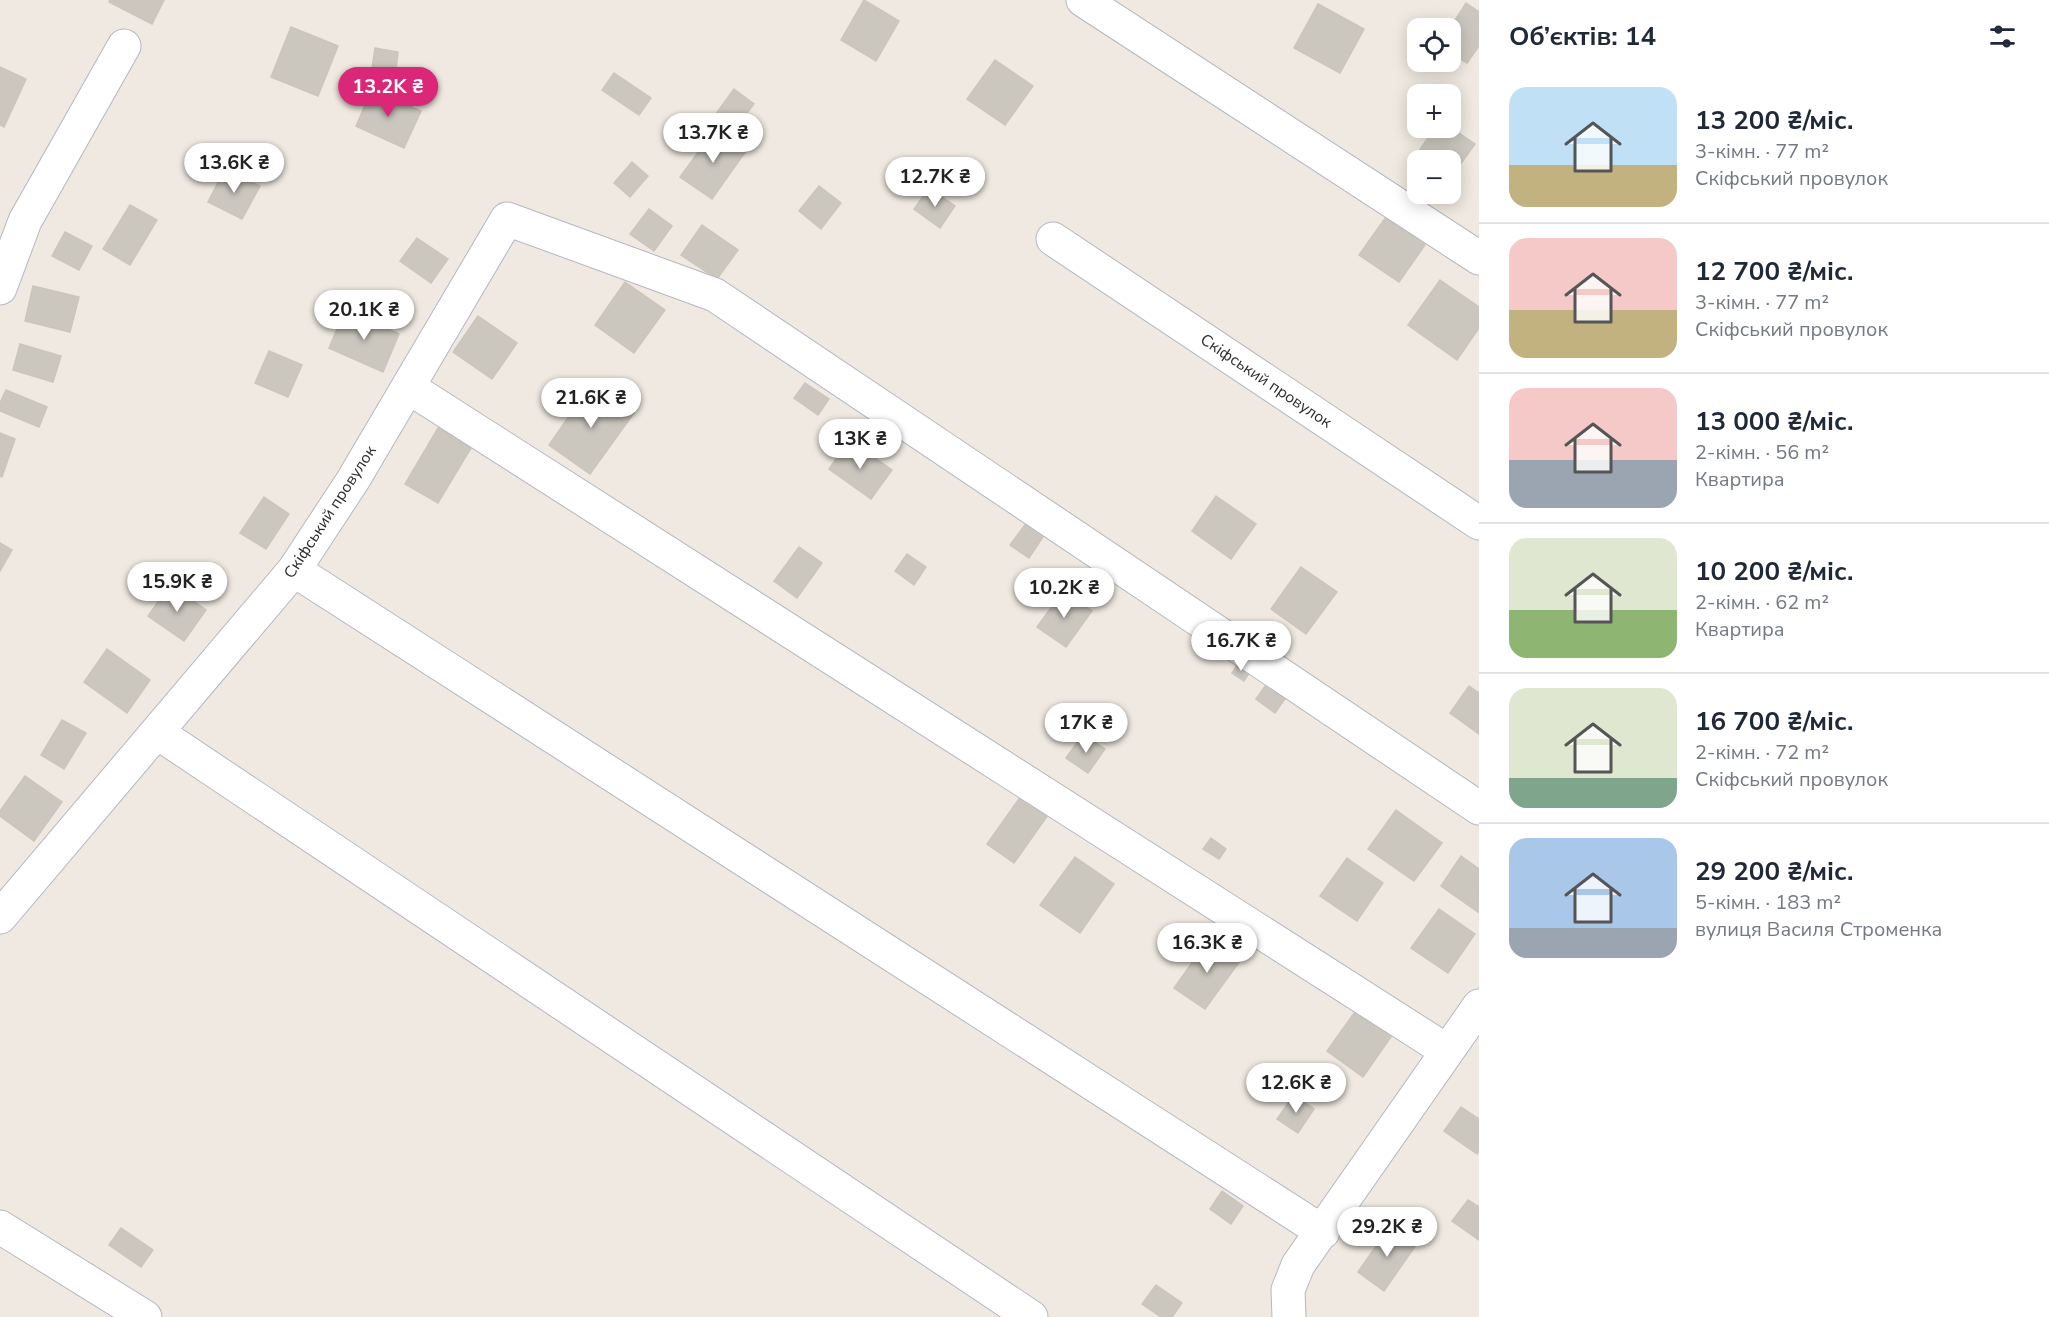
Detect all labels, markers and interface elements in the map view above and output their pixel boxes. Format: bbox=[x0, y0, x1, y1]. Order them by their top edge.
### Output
map controls bbox=[1407, 18, 1461, 204]
button: locate bbox=[1407, 18, 1461, 72]
text: Об’єктів: 14 bbox=[1509, 19, 1656, 54]
icon: filters bbox=[1986, 20, 2019, 53]
pin: 13.2K ₴ bbox=[333, 67, 443, 118]
text: 13.2K ₴ bbox=[352, 73, 424, 100]
button: + bbox=[1407, 84, 1461, 138]
text: 13 200 ₴/міс. bbox=[1695, 103, 1853, 138]
icon: home bbox=[1557, 111, 1629, 183]
pin: 13.7K ₴ bbox=[658, 113, 768, 164]
text: 13.7K ₴ bbox=[677, 119, 749, 146]
text: 3-кімн. · 77 m² bbox=[1695, 138, 1829, 165]
pin: 13.6K ₴ bbox=[179, 143, 289, 194]
text: 13.6K ₴ bbox=[198, 149, 270, 176]
button: − bbox=[1407, 150, 1461, 204]
pin: 12.7K ₴ bbox=[880, 157, 990, 208]
text: 12.7K ₴ bbox=[899, 163, 971, 190]
text: Скіфський провулок bbox=[1695, 165, 1888, 192]
text: 12 700 ₴/міс. bbox=[1695, 254, 1853, 289]
icon: home bbox=[1557, 262, 1629, 334]
text: 3-кімн. · 77 m² bbox=[1695, 289, 1829, 316]
pin: 20.1K ₴ bbox=[309, 290, 419, 341]
text: 20.1K ₴ bbox=[328, 296, 400, 323]
text: Скіфський провулок bbox=[1695, 316, 1888, 343]
street label: Скіфський провулок bbox=[1196, 329, 1337, 434]
pin: 21.6K ₴ bbox=[536, 378, 646, 429]
text: 21.6K ₴ bbox=[555, 384, 627, 411]
text: 13 000 ₴/міс. bbox=[1695, 404, 1853, 439]
icon: home bbox=[1557, 412, 1629, 484]
pin: 13K ₴ bbox=[818, 419, 902, 470]
text: 13K ₴ bbox=[833, 425, 887, 452]
text: 2-кімн. · 56 m² bbox=[1695, 439, 1829, 466]
street label: Скіфський провулок bbox=[279, 441, 382, 583]
text: Квартира bbox=[1695, 466, 1785, 493]
text: 10 200 ₴/міс. bbox=[1695, 554, 1853, 589]
pin: 15.9K ₴ bbox=[122, 562, 232, 613]
icon: home bbox=[1557, 562, 1629, 634]
text: 15.9K ₴ bbox=[141, 568, 213, 595]
pin: 10.2K ₴ bbox=[1009, 568, 1119, 619]
text: 10.2K ₴ bbox=[1028, 574, 1100, 601]
text: 2-кімн. · 62 m² bbox=[1695, 589, 1829, 616]
text: Квартира bbox=[1695, 616, 1785, 643]
pin: 16.7K ₴ bbox=[1186, 621, 1296, 672]
text: 16.7K ₴ bbox=[1205, 627, 1277, 654]
pin: 17K ₴ bbox=[1044, 703, 1128, 754]
text: 16 700 ₴/міс. bbox=[1695, 704, 1853, 739]
text: 17K ₴ bbox=[1059, 709, 1113, 736]
icon: home bbox=[1557, 712, 1629, 784]
text: 2-кімн. · 72 m² bbox=[1695, 739, 1829, 766]
text: Скіфський провулок bbox=[1695, 766, 1888, 793]
text: 29 200 ₴/міс. bbox=[1695, 854, 1853, 889]
icon: home bbox=[1557, 862, 1629, 934]
text: 5-кімн. · 183 m² bbox=[1695, 889, 1841, 916]
text: вулиця Василя Строменка bbox=[1695, 916, 1942, 943]
pin: 16.3K ₴ bbox=[1152, 923, 1262, 974]
text: 16.3K ₴ bbox=[1171, 929, 1243, 956]
pin: 12.6K ₴ bbox=[1241, 1063, 1351, 1114]
text: 12.6K ₴ bbox=[1260, 1069, 1332, 1096]
pin: 29.2K ₴ bbox=[1332, 1207, 1442, 1258]
text: 29.2K ₴ bbox=[1351, 1213, 1423, 1240]

